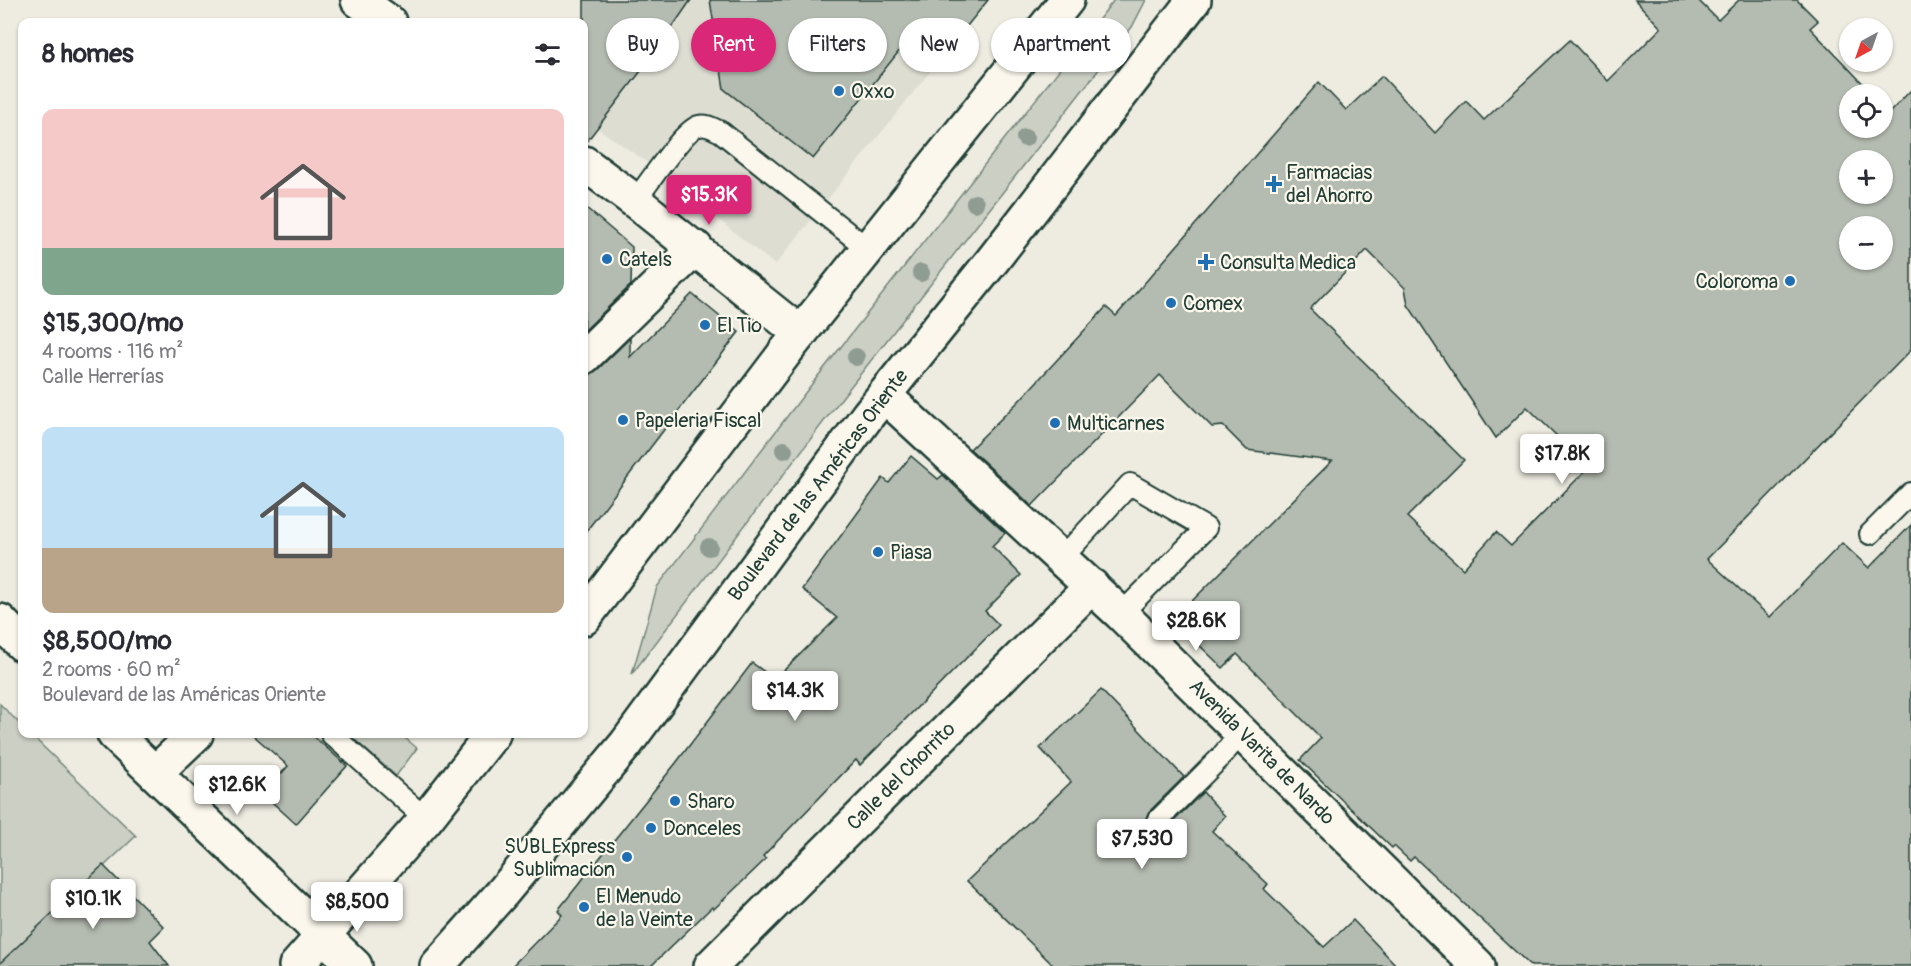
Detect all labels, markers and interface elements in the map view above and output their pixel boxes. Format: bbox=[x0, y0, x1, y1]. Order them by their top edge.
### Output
chip: Buy bbox=[606, 18, 679, 72]
chip: Rent bbox=[691, 18, 776, 72]
chip: Filters bbox=[788, 18, 887, 72]
chip: New bbox=[899, 18, 979, 72]
chip: Apartment bbox=[991, 18, 1131, 72]
north arrow bbox=[1839, 18, 1893, 72]
map controls bbox=[1839, 18, 1893, 270]
text: 8 homes bbox=[42, 38, 134, 70]
icon: filters bbox=[531, 38, 564, 71]
place label: Oxxo bbox=[851, 79, 895, 104]
marker: Oxxo bbox=[832, 84, 846, 98]
button: locate bbox=[1839, 84, 1893, 138]
icon: home bbox=[249, 148, 357, 256]
button: + bbox=[1839, 150, 1893, 204]
place label: Farmacias del Ahorro bbox=[1286, 160, 1373, 208]
pin: $15.3K bbox=[660, 175, 758, 226]
marker: Farmacias del Ahorro bbox=[1267, 177, 1281, 191]
text: $15.3K bbox=[680, 182, 738, 207]
button: − bbox=[1839, 216, 1893, 270]
place label: Catels bbox=[619, 247, 672, 272]
place label: Consulta Medica bbox=[1220, 250, 1356, 275]
marker: Catels bbox=[600, 252, 614, 266]
marker: Consulta Medica bbox=[1197, 253, 1215, 271]
place label: Coloroma bbox=[1695, 269, 1778, 294]
marker: Coloroma bbox=[1783, 274, 1797, 288]
place label: Comex bbox=[1183, 291, 1243, 316]
marker: Comex bbox=[1164, 296, 1178, 310]
text: $15,300/mo bbox=[42, 307, 183, 339]
place label: El Tio bbox=[717, 313, 762, 338]
marker: El Tio bbox=[698, 318, 712, 332]
text: 4 rooms · 116 m² bbox=[42, 339, 183, 364]
text: Calle Herrerías bbox=[42, 364, 164, 389]
street label: Boulevard de las Américas Oriente bbox=[723, 364, 913, 606]
place label: Papeleria Fiscal bbox=[635, 408, 762, 433]
place label: Multicarnes bbox=[1067, 411, 1165, 436]
marker: Papeleria Fiscal bbox=[616, 413, 630, 427]
marker: Multicarnes bbox=[1048, 416, 1062, 430]
pin: $17.8K bbox=[1513, 434, 1611, 485]
text: $17.8K bbox=[1534, 441, 1590, 466]
icon: home bbox=[249, 466, 357, 574]
place label: Piasa bbox=[890, 540, 932, 565]
marker: Piasa bbox=[871, 545, 885, 559]
pin: $28.6K bbox=[1147, 601, 1245, 652]
text: $28.6K bbox=[1166, 608, 1226, 633]
text: $8,500/mo bbox=[42, 625, 172, 657]
text: 2 rooms · 60 m² bbox=[42, 657, 181, 682]
pin: $14.3K bbox=[746, 671, 844, 722]
street label: Avenida Varita de Nardo bbox=[1184, 674, 1340, 830]
text: $14.3K bbox=[766, 678, 824, 703]
text: Boulevard de las Américas Oriente bbox=[42, 682, 326, 707]
street label: Calle del Chorrito bbox=[841, 716, 961, 836]
pin: $12.6K bbox=[188, 765, 286, 816]
text: $12.6K bbox=[208, 772, 266, 797]
place label: Sharo bbox=[687, 789, 735, 814]
marker: Sharo bbox=[668, 794, 682, 808]
place label: Donceles bbox=[663, 816, 741, 841]
pin: $7,530 bbox=[1093, 819, 1191, 870]
marker: Donceles bbox=[644, 821, 658, 835]
text: $7,530 bbox=[1111, 826, 1173, 851]
place label: SUBLExpress Sublimacion bbox=[504, 834, 615, 882]
marker: SUBLExpress Sublimacion bbox=[620, 850, 634, 864]
pin: $10.1K bbox=[44, 879, 142, 930]
pin: $8,500 bbox=[308, 882, 406, 933]
place label: El Menudo de la Veinte bbox=[596, 884, 693, 932]
text: $10.1K bbox=[65, 886, 121, 911]
text: $8,500 bbox=[325, 889, 389, 914]
marker: El Menudo de la Veinte bbox=[577, 900, 591, 914]

